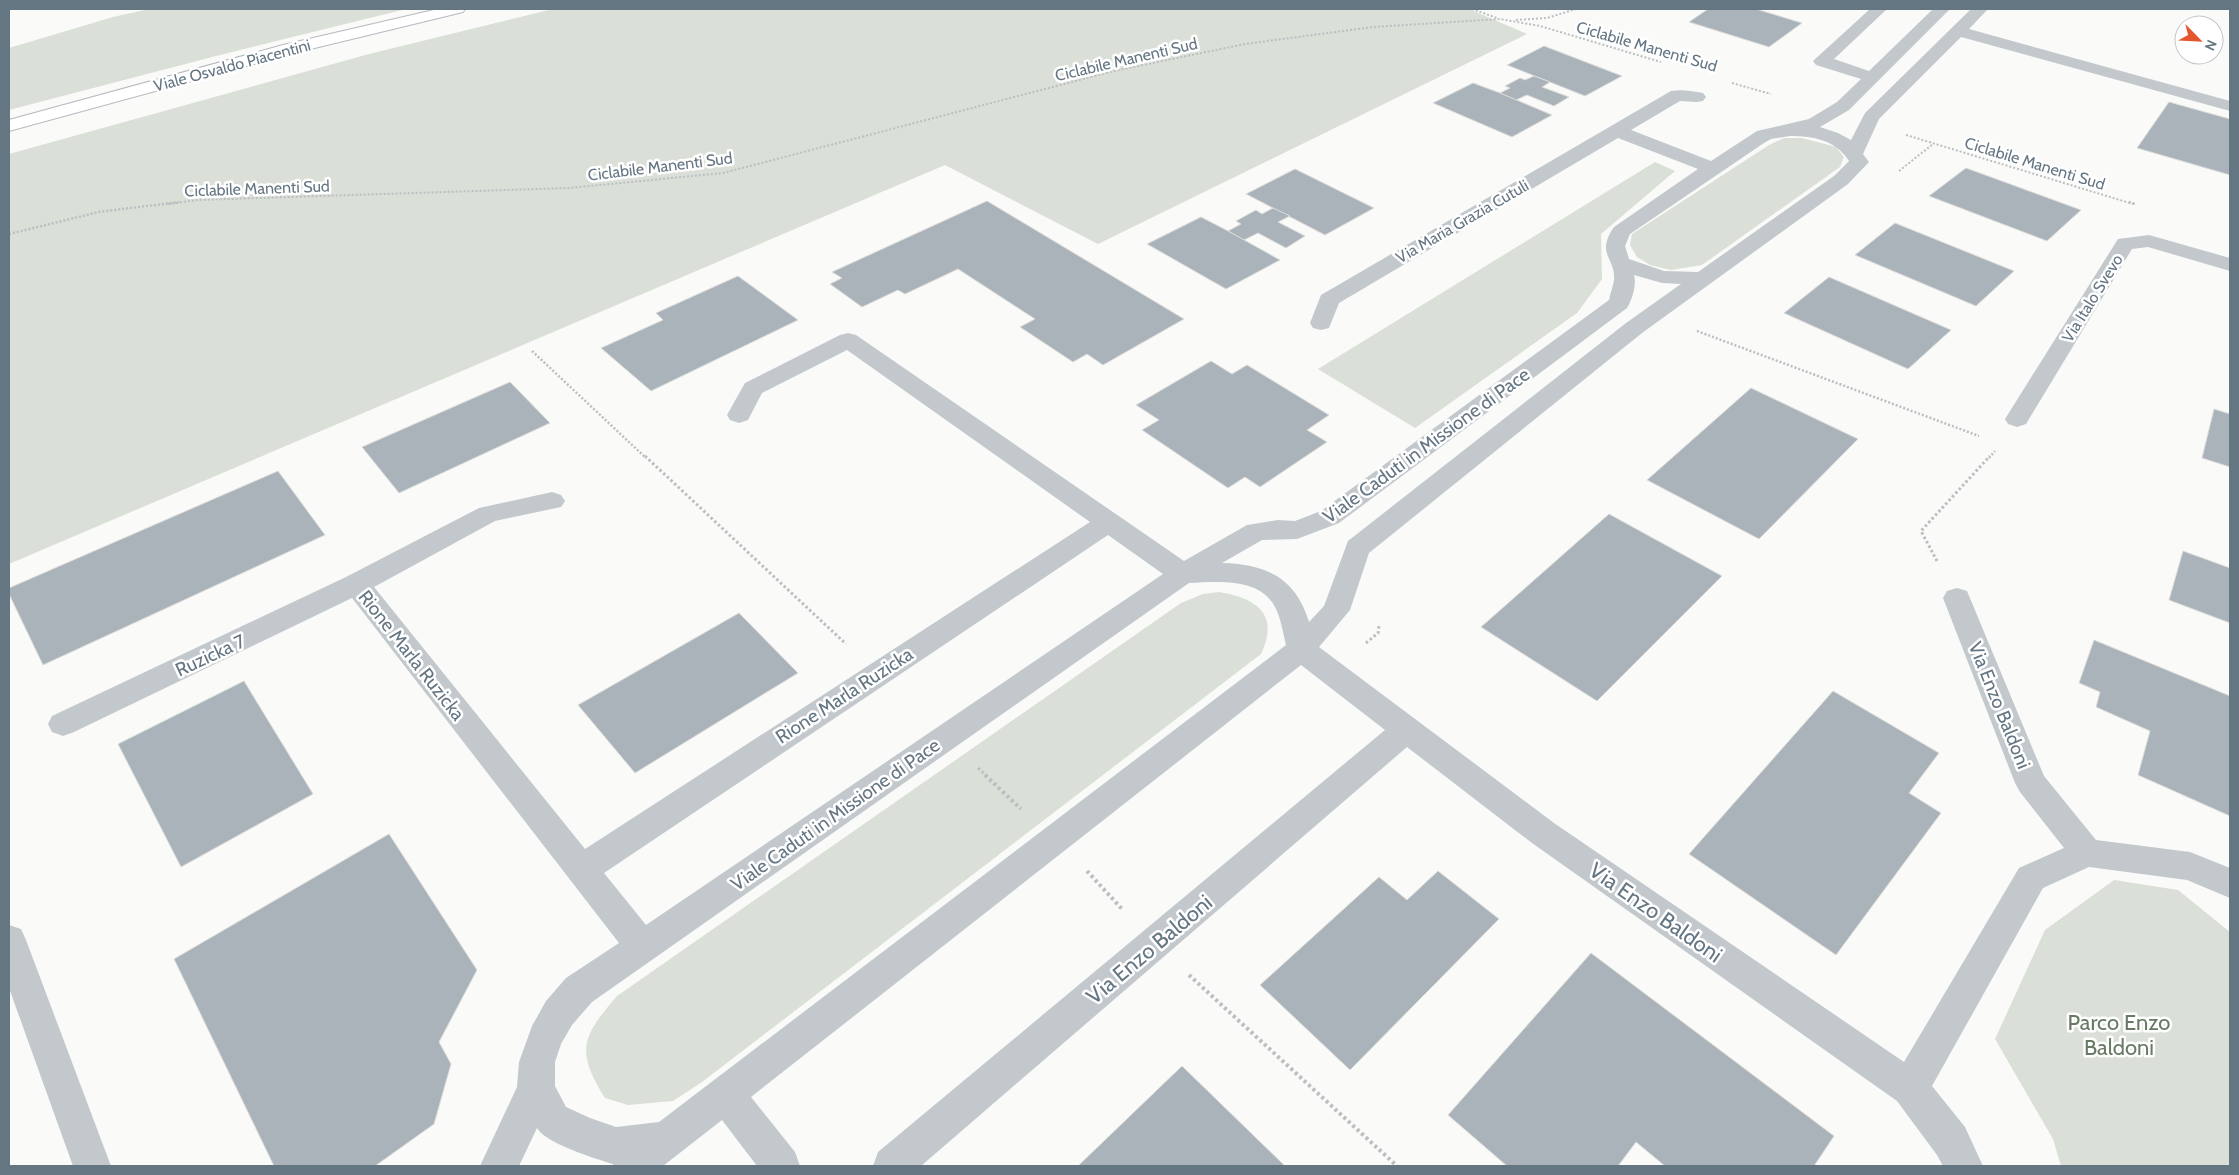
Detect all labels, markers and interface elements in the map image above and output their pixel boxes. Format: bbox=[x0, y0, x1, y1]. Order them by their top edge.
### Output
north arrow bbox=[2174, 15, 2224, 65]
street label: Ciclabile Manenti Sud bbox=[1574, 17, 1719, 76]
street label: Ciclabile Manenti Sud bbox=[1053, 34, 1199, 85]
street label: Viale Osvaldo Piacentini bbox=[152, 35, 313, 96]
text: N bbox=[2201, 37, 2221, 53]
street label: Ciclabile Manenti Sud bbox=[1962, 133, 2107, 194]
street label: Ciclabile Manenti Sud bbox=[587, 148, 734, 185]
street label: Ciclabile Manenti Sud bbox=[184, 176, 330, 201]
street label: Via Maria Grazia Cutuli bbox=[1393, 176, 1532, 267]
street label: Via Italo Svevo bbox=[2058, 251, 2127, 346]
street label: Viale Caduti in Missione di Pace bbox=[1318, 363, 1534, 528]
street label: Rione Marla Ruzicka bbox=[354, 586, 470, 725]
street label: Ruzicka 7 bbox=[172, 629, 249, 682]
street label: Via Enzo Baldoni bbox=[1964, 638, 2035, 772]
street label: Rione Marla Ruzicka bbox=[771, 642, 917, 748]
street label: Viale Caduti in Missione di Pace bbox=[726, 733, 944, 895]
street label: Via Enzo Baldoni bbox=[1584, 857, 1727, 968]
street label: Via Enzo Baldoni bbox=[1081, 889, 1218, 1010]
park label: Parco Enzo Baldoni bbox=[2068, 1009, 2170, 1061]

